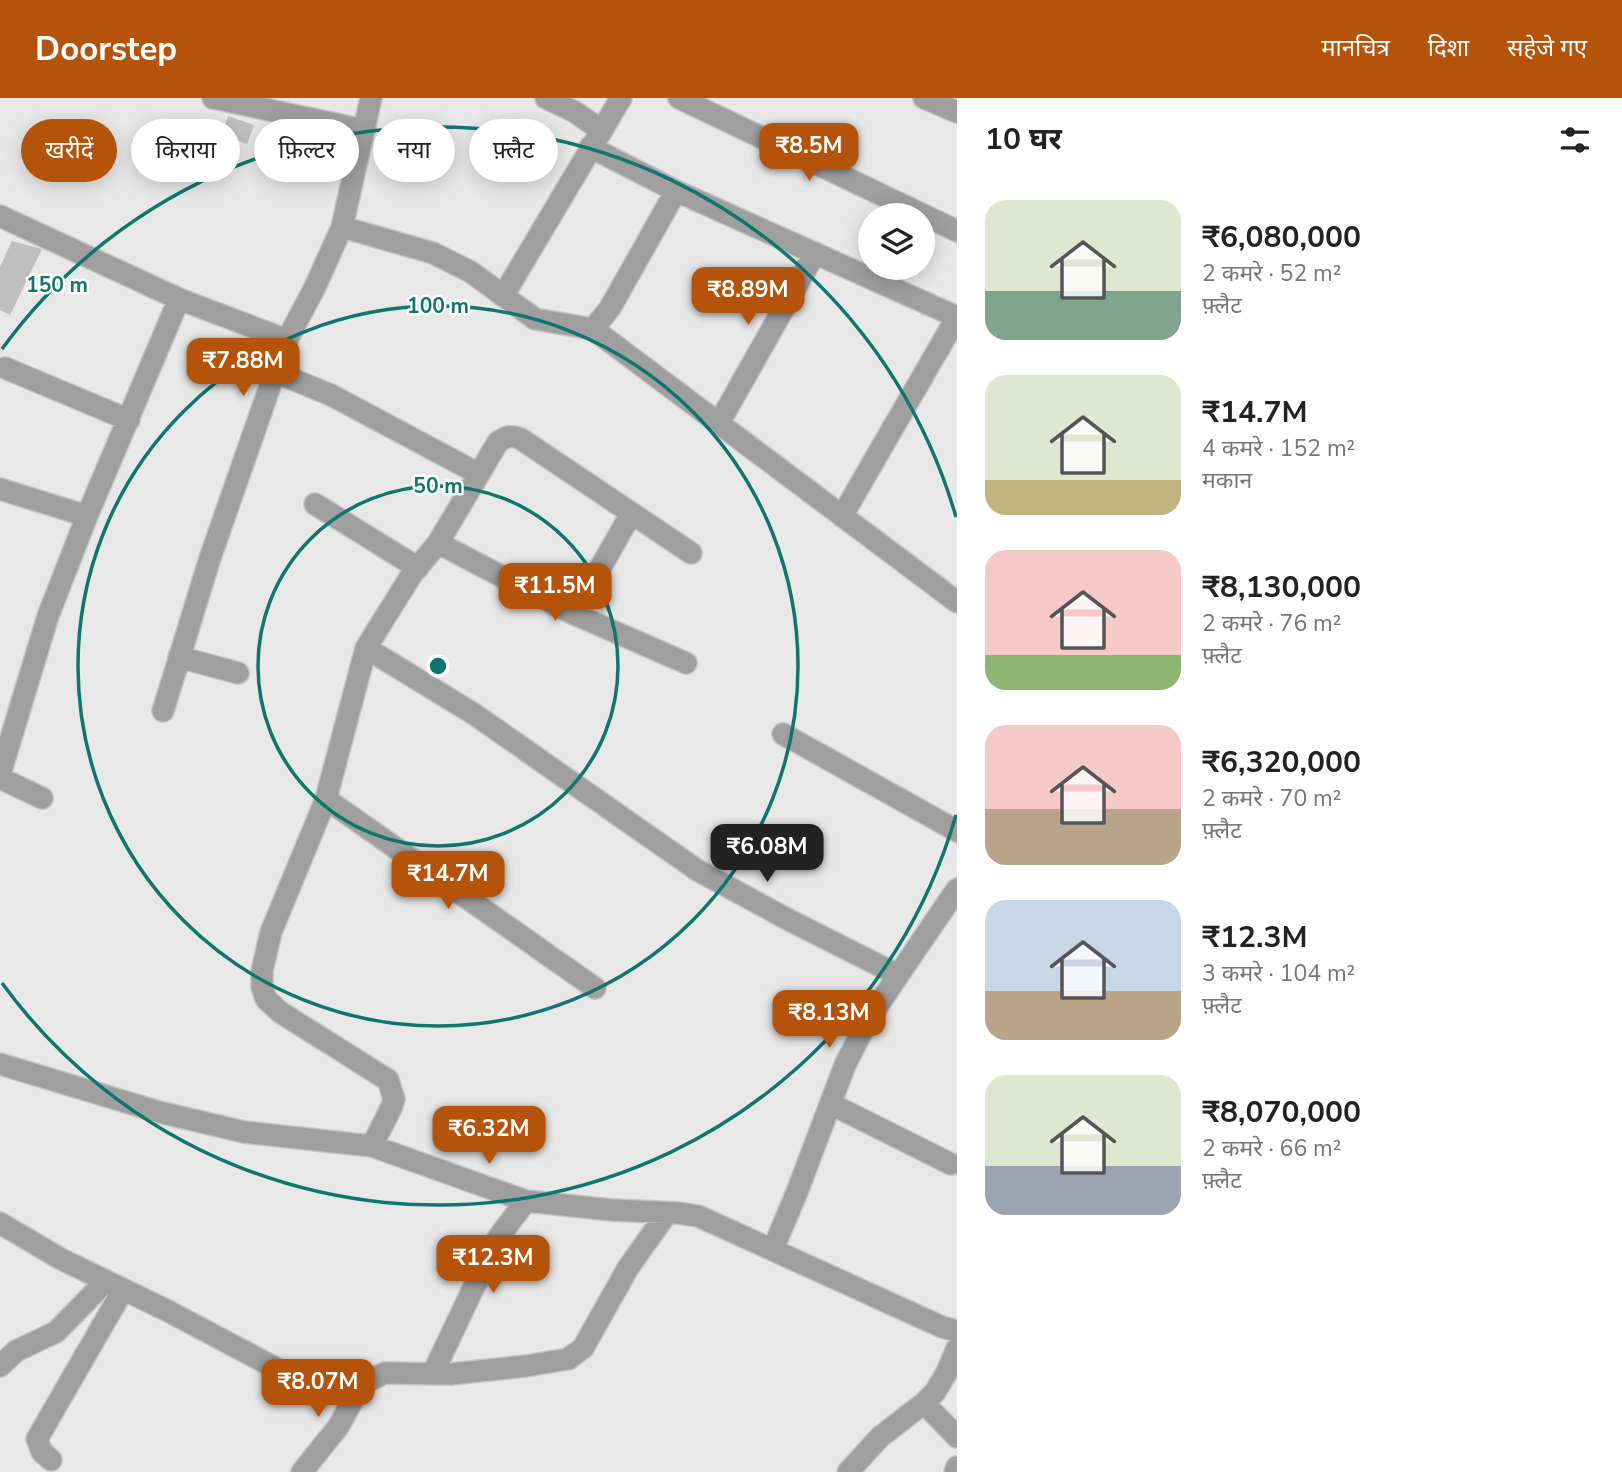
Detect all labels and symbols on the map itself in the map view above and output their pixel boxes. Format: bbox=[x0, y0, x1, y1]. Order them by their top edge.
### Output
pin: ₹8.5M bbox=[760, 123, 858, 183]
pin: ₹8.89M bbox=[691, 268, 805, 327]
text: 150 m bbox=[26, 271, 88, 299]
text: 100 m bbox=[407, 292, 469, 320]
pin: ₹7.88M bbox=[186, 338, 300, 398]
text: 50 m bbox=[413, 472, 463, 500]
pin: ₹11.5M bbox=[498, 564, 612, 623]
centre of rings bbox=[426, 654, 450, 678]
pin: ₹6.08M bbox=[710, 824, 824, 884]
pin: ₹14.7M bbox=[391, 852, 505, 911]
pin: ₹8.13M bbox=[772, 990, 886, 1050]
pin: ₹6.32M bbox=[432, 1107, 546, 1166]
pin: ₹12.3M bbox=[436, 1236, 550, 1295]
pin: ₹8.07M bbox=[261, 1360, 375, 1419]

